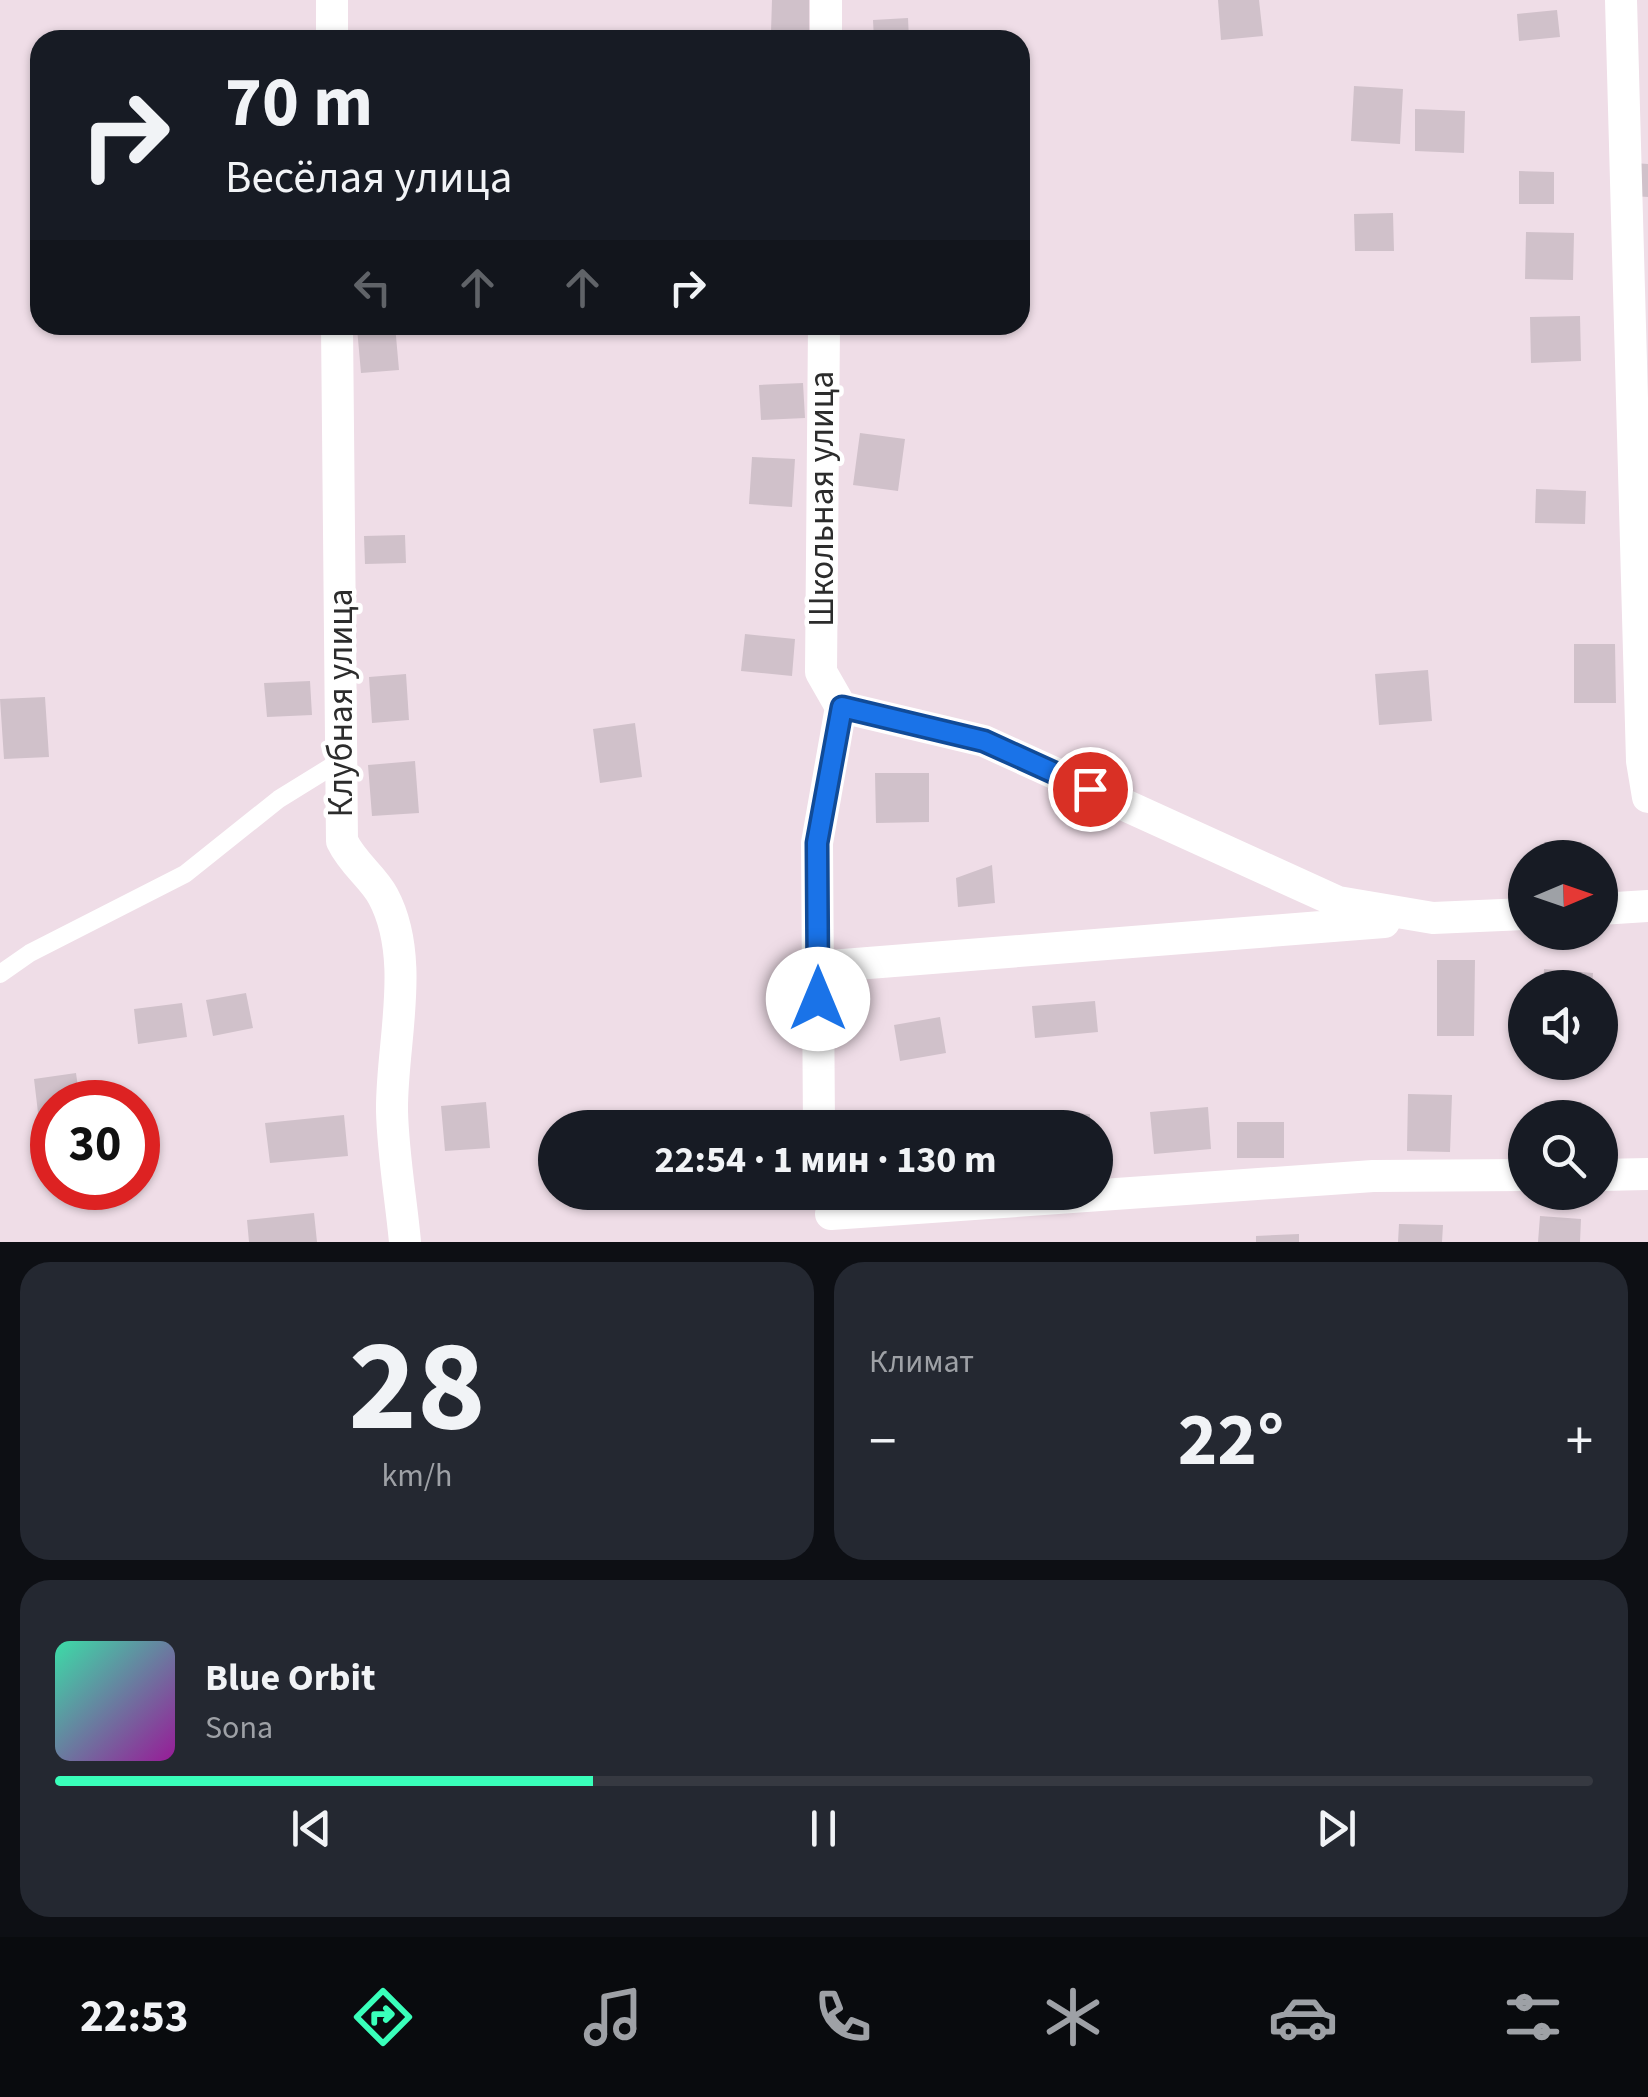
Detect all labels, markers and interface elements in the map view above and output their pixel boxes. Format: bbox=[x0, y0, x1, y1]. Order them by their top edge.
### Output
text: 70 m bbox=[225, 53, 373, 153]
icon: right bbox=[60, 70, 190, 200]
text: Весёлая улица bbox=[225, 146, 512, 210]
icon: left bbox=[345, 260, 400, 315]
icon: ahead bbox=[450, 260, 505, 315]
icon: ahead bbox=[555, 260, 610, 315]
icon: right bbox=[660, 260, 715, 315]
street label: Школьная улица bbox=[797, 371, 847, 627]
street label: Клубная улица bbox=[316, 588, 366, 818]
pin bbox=[1048, 747, 1133, 832]
icon: arrive bbox=[1063, 762, 1118, 817]
north arrow bbox=[1508, 840, 1618, 950]
map controls bbox=[1508, 840, 1618, 1210]
position arrow bbox=[766, 947, 870, 1051]
button: sound bbox=[1508, 970, 1618, 1080]
speed limit sign: 30 bbox=[30, 1080, 160, 1210]
button: search bbox=[1508, 1100, 1618, 1210]
text: 22:54 · 1 мин · 130 m bbox=[654, 1133, 997, 1187]
text: 28 bbox=[348, 1295, 486, 1480]
text: Климат bbox=[869, 1339, 974, 1385]
text: 22° bbox=[1178, 1387, 1284, 1494]
text: − bbox=[869, 1403, 896, 1481]
text: + bbox=[1566, 1403, 1593, 1481]
text: km/h bbox=[382, 1453, 452, 1499]
text: Blue Orbit bbox=[205, 1651, 376, 1705]
text: Sona bbox=[205, 1705, 273, 1751]
icon: previous bbox=[284, 1801, 339, 1856]
icon: pause bbox=[796, 1801, 851, 1856]
icon: next bbox=[1309, 1801, 1364, 1856]
icon: directions bbox=[348, 1982, 418, 2052]
icon: music bbox=[578, 1982, 648, 2052]
icon: phone bbox=[808, 1982, 878, 2052]
icon: climate bbox=[1038, 1982, 1108, 2052]
icon: car bbox=[1268, 1982, 1338, 2052]
icon: filters bbox=[1498, 1982, 1568, 2052]
text: 22:53 bbox=[80, 1985, 189, 2049]

